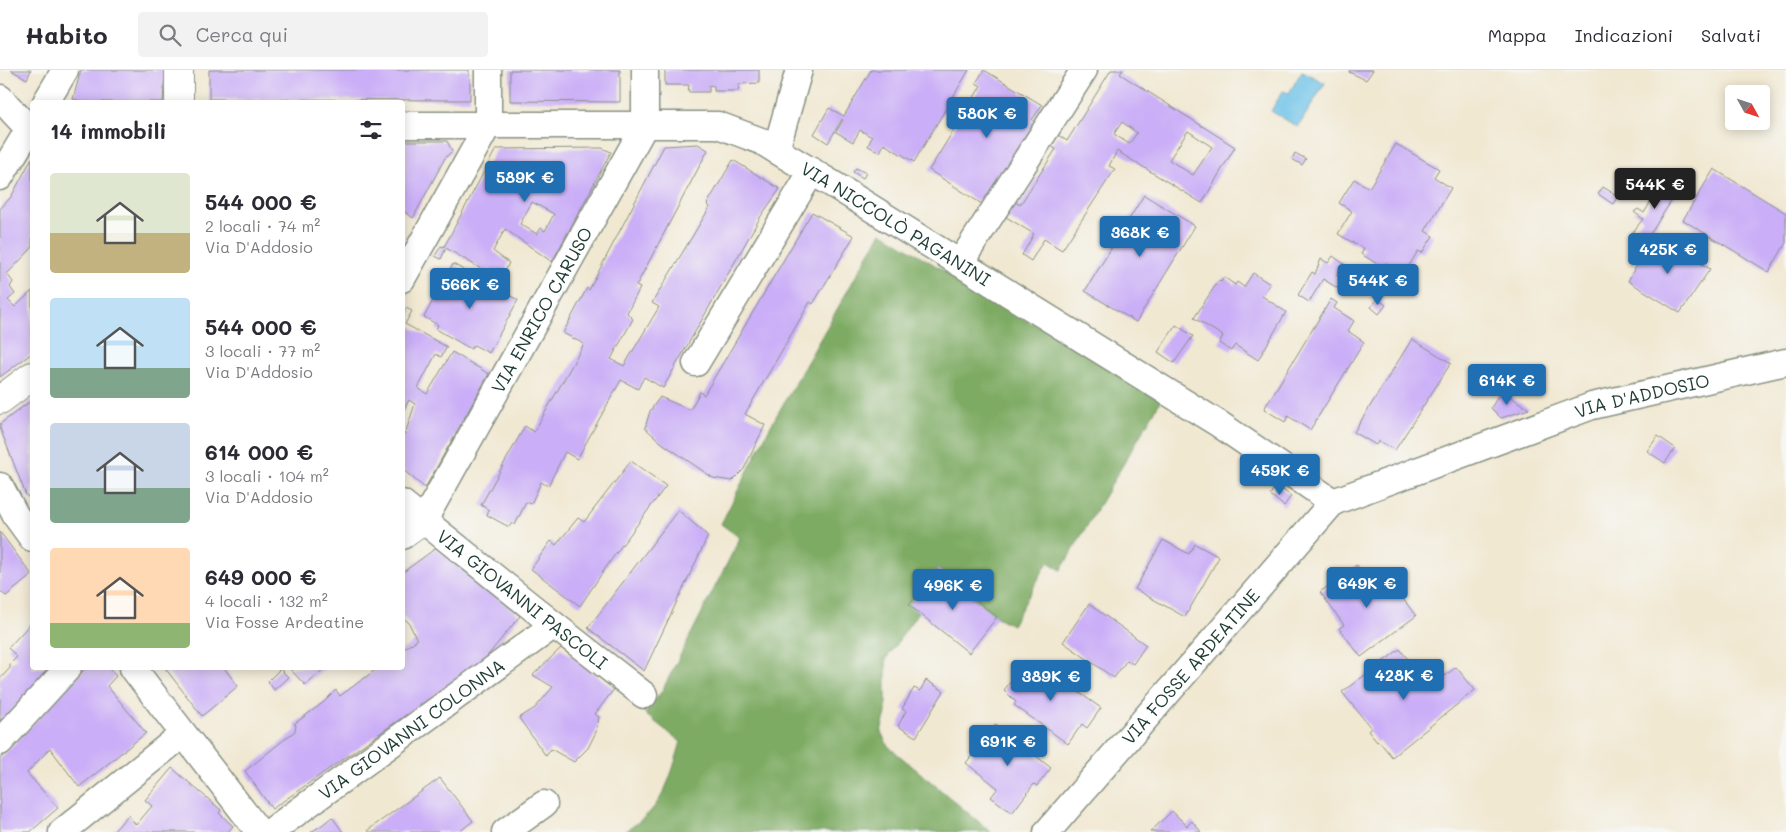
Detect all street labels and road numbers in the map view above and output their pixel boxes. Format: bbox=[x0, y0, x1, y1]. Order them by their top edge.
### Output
street label: VIA NICCOLÒ PAGANINI bbox=[797, 156, 995, 291]
street label: VIA ENRICO CARUSO bbox=[485, 222, 598, 397]
street label: VIA D'ADDOSIO bbox=[1571, 368, 1712, 423]
street label: VIA GIOVANNI PASCOLI bbox=[432, 524, 613, 674]
street label: VIA FOSSE ARDEATINE bbox=[1116, 583, 1265, 750]
street label: VIA GIOVANNI COLONNA bbox=[314, 653, 509, 805]

